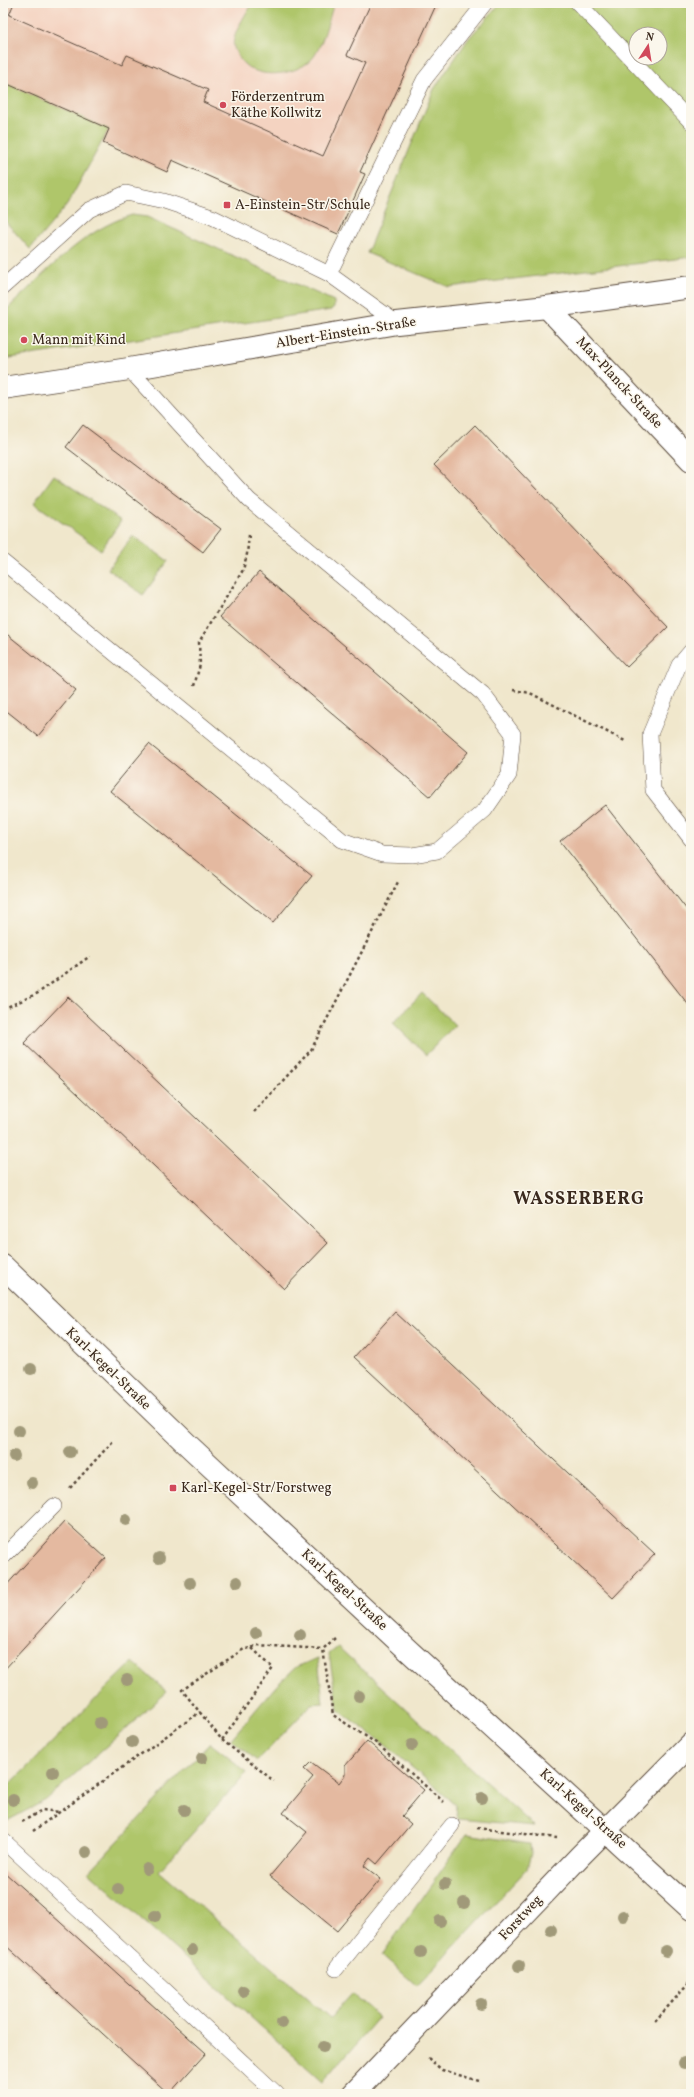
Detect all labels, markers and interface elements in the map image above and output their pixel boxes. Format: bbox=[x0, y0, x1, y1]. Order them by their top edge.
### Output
north arrow bbox=[628, 26, 668, 66]
text: N bbox=[644, 30, 655, 46]
place label: Förderzentrum Käthe Kollwitz bbox=[231, 88, 325, 123]
marker: Förderzentrum Käthe Kollwitz bbox=[218, 100, 228, 110]
place label: A-Einstein-Str/Schule bbox=[235, 196, 371, 215]
marker: A-Einstein-Str/Schule bbox=[222, 200, 232, 210]
street label: Albert-Einstein-Straße bbox=[275, 312, 418, 353]
place label: Mann mit Kind bbox=[32, 331, 126, 350]
street label: Max-Planck-Straße bbox=[571, 333, 667, 433]
marker: Mann mit Kind bbox=[19, 335, 29, 345]
district label: WASSERBERG bbox=[513, 1187, 645, 1212]
street label: Karl-Kegel-Straße bbox=[61, 1323, 155, 1415]
place label: Karl-Kegel-Str/Forstweg bbox=[181, 1479, 332, 1498]
marker: Karl-Kegel-Str/Forstweg bbox=[168, 1483, 178, 1493]
street label: Karl-Kegel-Straße bbox=[297, 1545, 392, 1635]
street label: Karl-Kegel-Straße bbox=[535, 1765, 631, 1854]
street label: Forstweg bbox=[495, 1891, 547, 1945]

